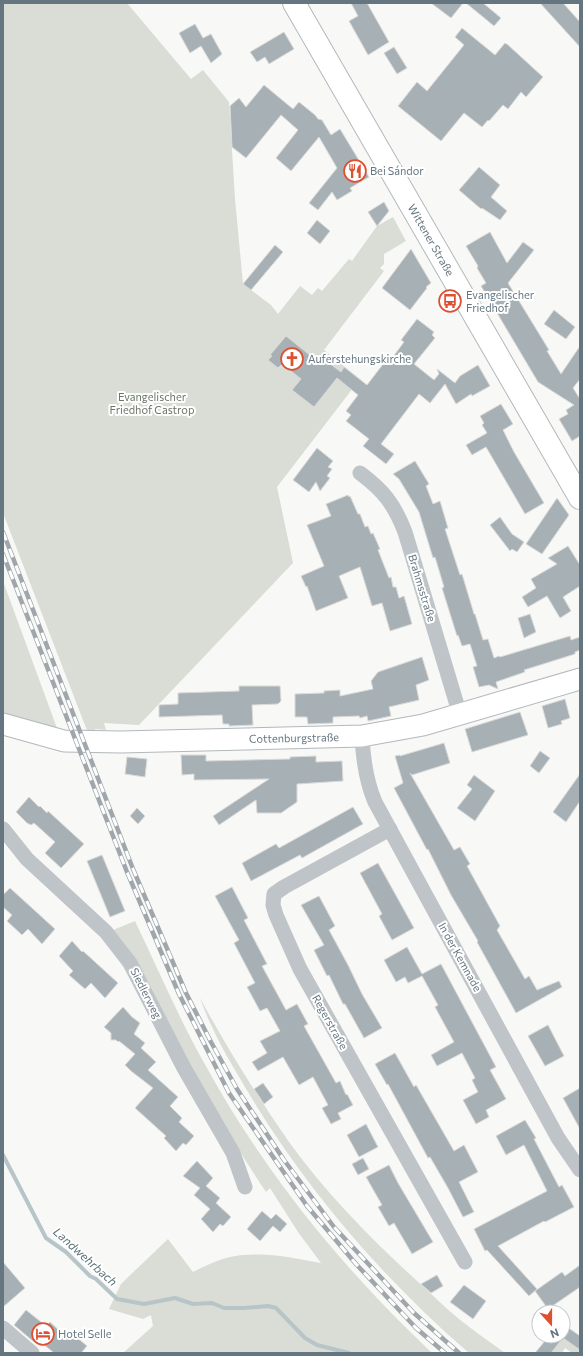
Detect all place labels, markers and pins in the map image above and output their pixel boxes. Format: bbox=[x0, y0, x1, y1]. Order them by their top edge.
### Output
restaurant icon: Bei Sándor bbox=[342, 158, 368, 184]
place label: Bei Sándor bbox=[370, 164, 424, 177]
bus stop icon: Evangelischer Friedhof bbox=[437, 288, 463, 314]
place label: Evangelischer Friedhof bbox=[466, 288, 535, 314]
church icon: Auferstehungskirche bbox=[279, 346, 305, 372]
place label: Auferstehungskirche bbox=[308, 352, 411, 365]
hotel icon: Hotel Selle bbox=[30, 1321, 56, 1347]
place label: Hotel Selle bbox=[58, 1327, 112, 1340]

